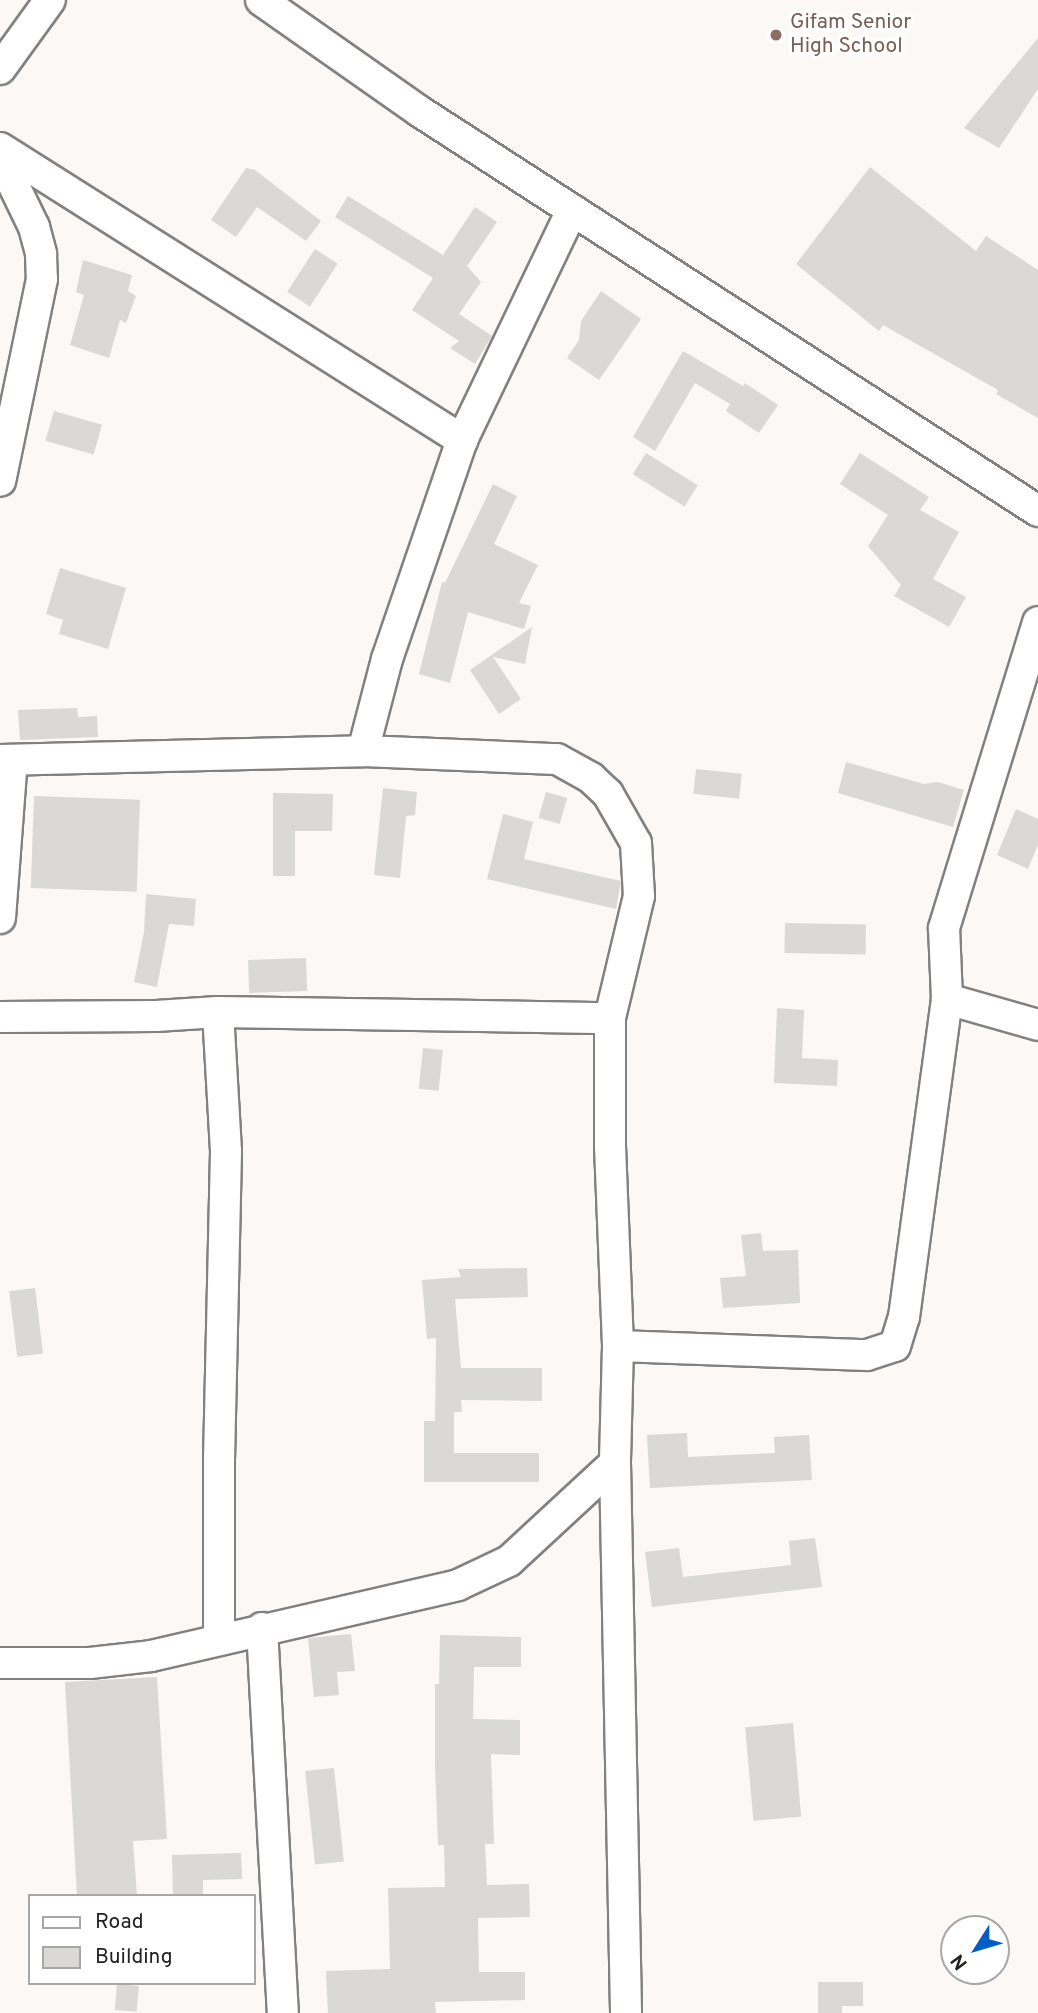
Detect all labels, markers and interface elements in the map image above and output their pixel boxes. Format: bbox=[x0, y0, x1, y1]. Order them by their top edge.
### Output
place label: Gifam Senior High School bbox=[790, 10, 911, 60]
marker: Gifam Senior High School bbox=[768, 27, 784, 43]
legend bbox=[28, 1894, 256, 1985]
text: Road bbox=[95, 1909, 144, 1936]
north arrow bbox=[940, 1915, 1010, 1985]
text: Building bbox=[95, 1944, 173, 1971]
text: N bbox=[946, 1949, 974, 1974]

